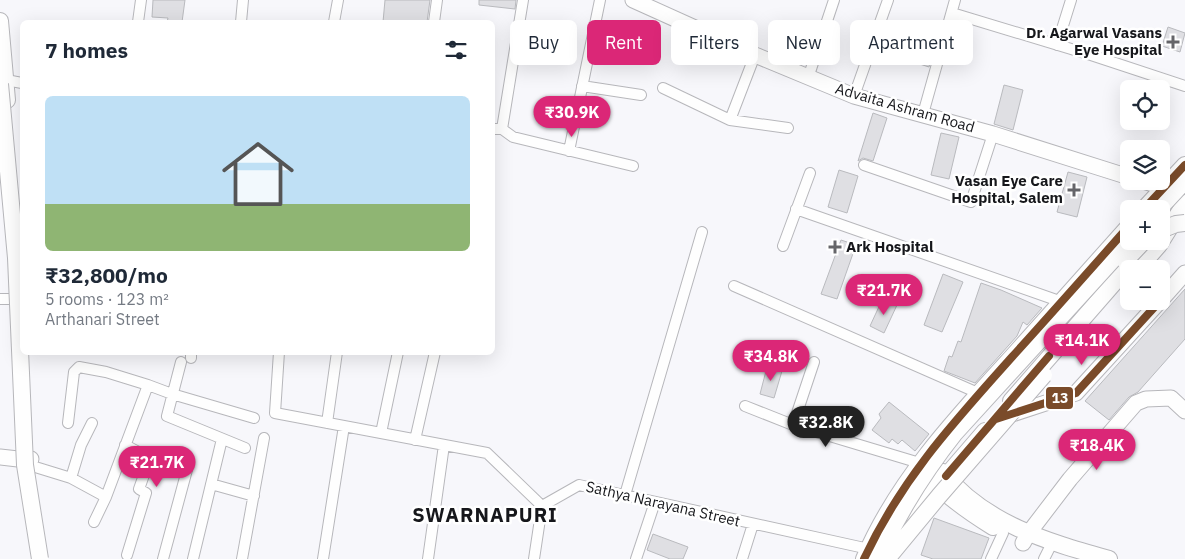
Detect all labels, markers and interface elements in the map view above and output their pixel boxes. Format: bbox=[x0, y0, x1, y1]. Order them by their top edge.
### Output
chip: Buy bbox=[510, 20, 577, 65]
chip: Rent bbox=[587, 20, 661, 65]
chip: Filters bbox=[671, 20, 758, 65]
chip: New bbox=[768, 20, 840, 65]
chip: Apartment bbox=[850, 20, 973, 65]
place label: Dr. Agarwal Vasans Eye Hospital bbox=[1026, 23, 1162, 59]
marker: Dr. Agarwal Vasans Eye Hospital bbox=[1166, 35, 1180, 49]
text: 7 homes bbox=[45, 36, 128, 64]
icon: filters bbox=[442, 36, 470, 64]
street label: Advaita Ashram Road bbox=[833, 79, 977, 137]
map controls bbox=[1120, 80, 1170, 310]
button: locate bbox=[1120, 80, 1170, 130]
pin: ₹30.9K bbox=[531, 96, 613, 138]
text: ₹30.9K bbox=[545, 102, 599, 122]
icon: home bbox=[213, 129, 303, 219]
button: layers bbox=[1120, 140, 1170, 190]
place label: Vasan Eye Care Hospital, Salem bbox=[951, 171, 1063, 207]
marker: Vasan Eye Care Hospital, Salem bbox=[1067, 183, 1081, 197]
button: + bbox=[1120, 200, 1170, 250]
place label: Ark Hospital bbox=[846, 237, 934, 256]
marker: Ark Hospital bbox=[828, 240, 842, 254]
button: − bbox=[1120, 260, 1170, 310]
text: ₹32,800/mo bbox=[45, 261, 168, 289]
pin: ₹21.7K bbox=[843, 274, 925, 316]
text: ₹21.7K bbox=[857, 280, 911, 300]
text: 5 rooms · 123 m² bbox=[45, 289, 169, 309]
text: Arthanari Street bbox=[45, 309, 160, 329]
pin: ₹14.1K bbox=[1041, 324, 1123, 366]
text: ₹14.1K bbox=[1055, 330, 1109, 350]
pin: ₹34.8K bbox=[730, 340, 812, 382]
text: ₹34.8K bbox=[744, 346, 798, 366]
line badge: 13 bbox=[1045, 386, 1074, 410]
text: 13 bbox=[1052, 389, 1068, 407]
pin: ₹32.8K bbox=[785, 406, 867, 448]
text: ₹32.8K bbox=[799, 412, 853, 432]
pin: ₹18.4K bbox=[1056, 428, 1138, 471]
text: ₹18.4K bbox=[1070, 435, 1124, 455]
pin: ₹21.7K bbox=[116, 446, 198, 488]
text: ₹21.7K bbox=[130, 452, 184, 472]
street label: Sathya Narayana Street bbox=[584, 477, 742, 531]
district label: SWARNAPURI bbox=[412, 501, 558, 528]

